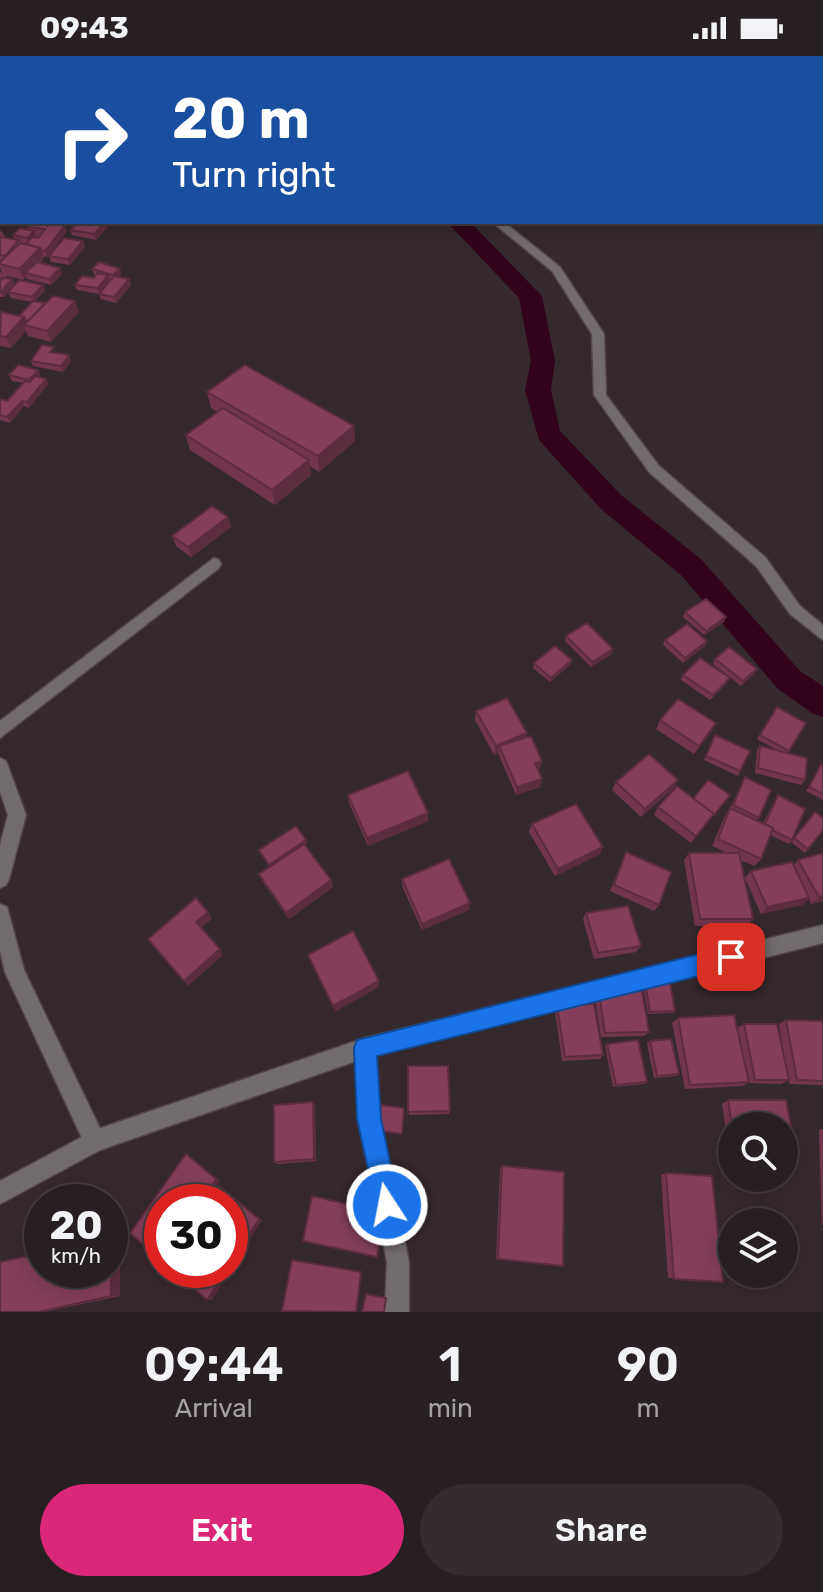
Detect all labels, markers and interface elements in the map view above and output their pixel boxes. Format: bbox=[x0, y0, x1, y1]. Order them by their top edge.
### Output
text: 09:43 bbox=[40, 10, 129, 46]
text: 20 m bbox=[172, 86, 310, 152]
icon: right bbox=[40, 88, 144, 192]
text: Turn right bbox=[172, 153, 336, 196]
pin bbox=[697, 923, 765, 991]
icon: arrive bbox=[709, 935, 753, 979]
map controls bbox=[718, 1112, 798, 1288]
button: search bbox=[718, 1112, 798, 1192]
position arrow bbox=[345, 1163, 429, 1247]
speed limit sign: 30 bbox=[144, 1184, 248, 1288]
text: 20 bbox=[49, 1202, 103, 1249]
button: layers bbox=[718, 1208, 798, 1288]
text: km/h bbox=[51, 1244, 101, 1268]
text: 09:44 bbox=[144, 1336, 284, 1393]
text: 1 bbox=[439, 1336, 462, 1393]
text: 90 bbox=[617, 1336, 679, 1393]
text: Arrival bbox=[175, 1393, 253, 1424]
text: min bbox=[428, 1393, 473, 1424]
text: m bbox=[636, 1393, 660, 1424]
button: Exit bbox=[40, 1484, 404, 1576]
button: Share bbox=[420, 1484, 783, 1576]

